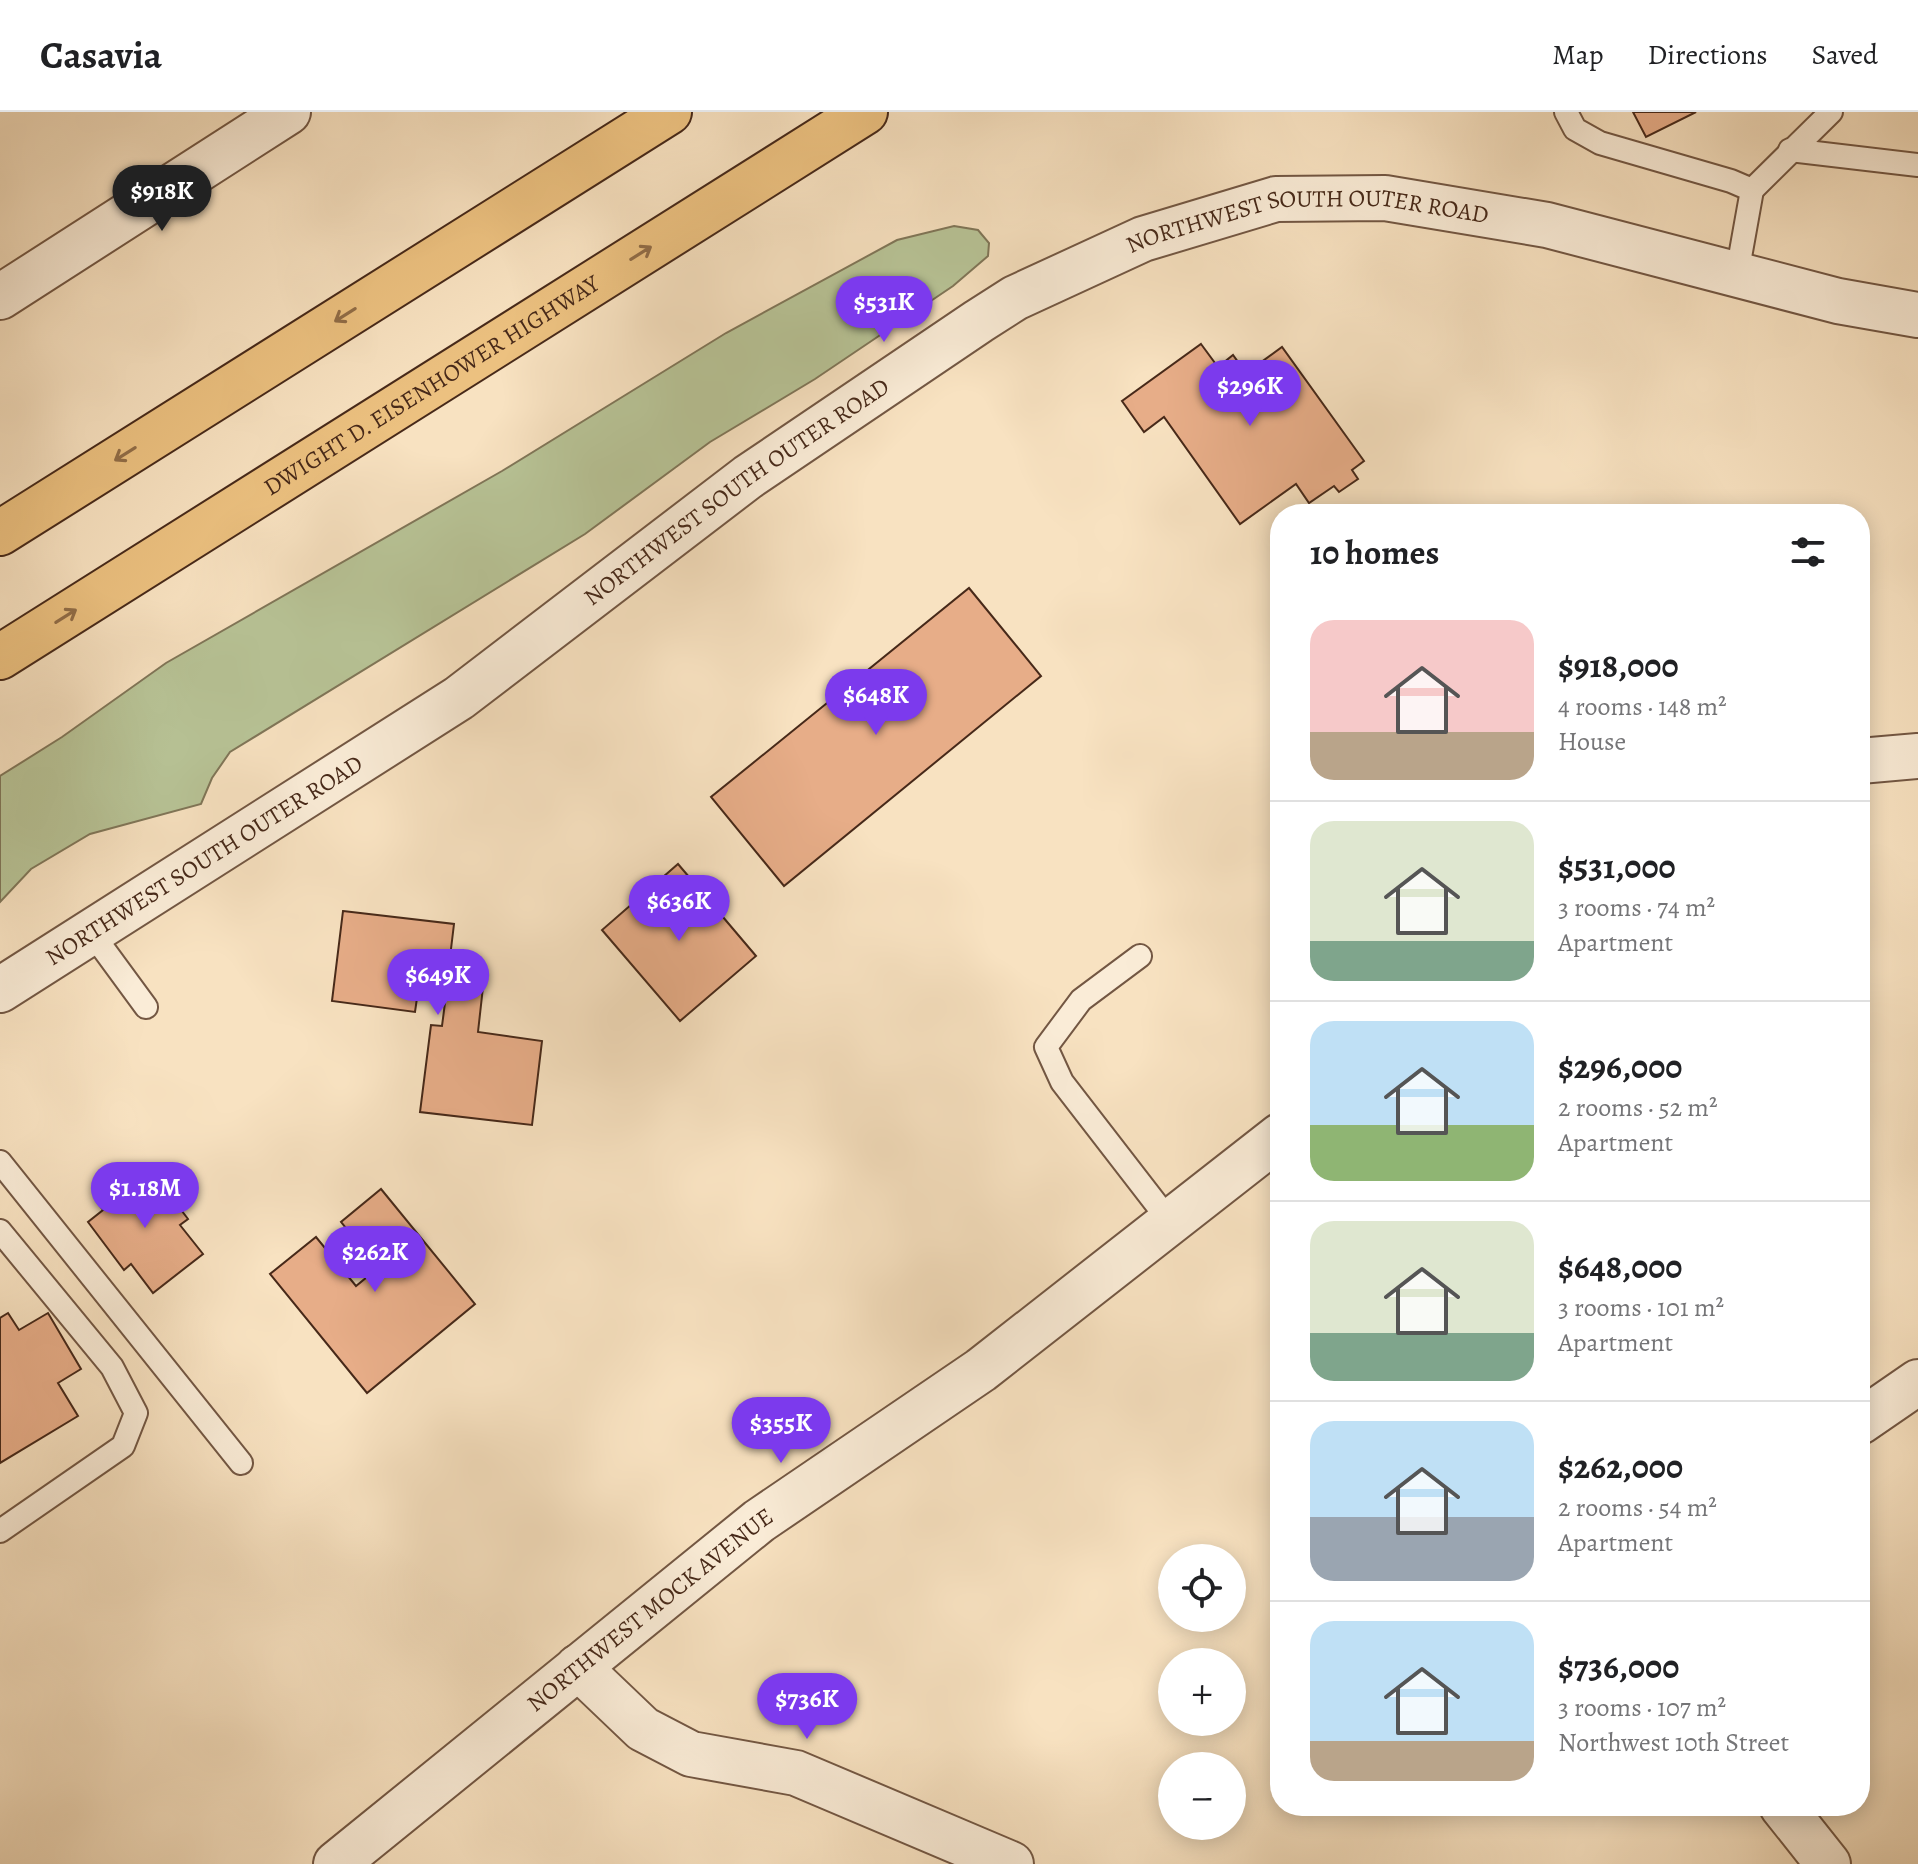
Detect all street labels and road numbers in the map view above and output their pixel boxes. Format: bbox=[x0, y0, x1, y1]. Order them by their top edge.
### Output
street label: NORTHWEST SOUTH OUTER ROAD bbox=[1121, 182, 1491, 261]
street label: DWIGHT D. EISENHOWER HIGHWAY bbox=[257, 267, 606, 503]
street label: NORTHWEST SOUTH OUTER ROAD bbox=[577, 370, 896, 613]
street label: NORTHWEST SOUTH OUTER ROAD bbox=[39, 747, 369, 973]
street label: NORTHWEST MOCK AVENUE bbox=[520, 1500, 779, 1719]

